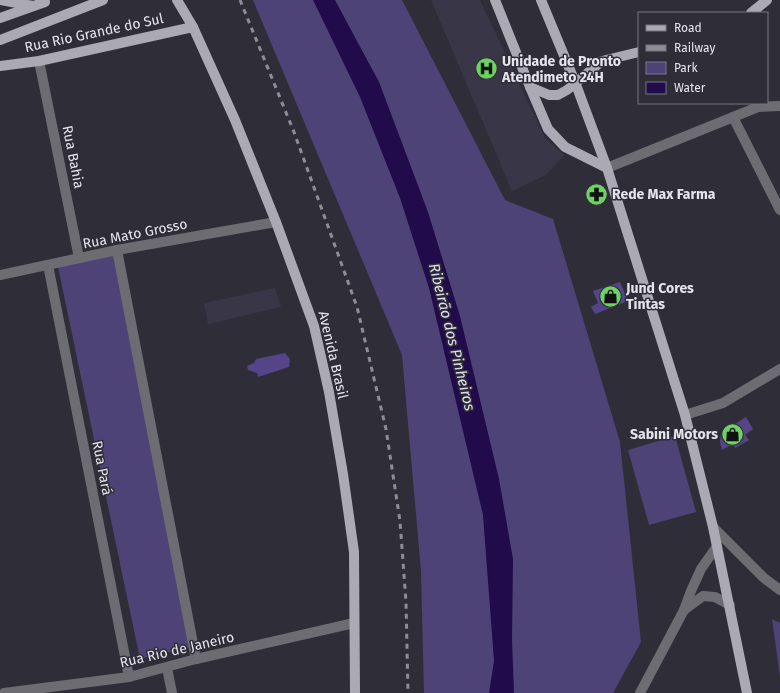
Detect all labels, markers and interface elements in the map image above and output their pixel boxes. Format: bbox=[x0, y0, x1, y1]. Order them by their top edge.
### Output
street label: Rua Rio Grande do Sul bbox=[23, 10, 165, 56]
legend bbox=[638, 12, 768, 104]
text: Road bbox=[674, 21, 702, 35]
text: Railway bbox=[674, 41, 715, 55]
place label: Unidade de Pronto Atendimeto 24H bbox=[501, 53, 621, 86]
hospital icon: Unidade de Pronto Atendimeto 24H bbox=[474, 56, 500, 82]
text: Park bbox=[674, 61, 698, 75]
text: Water bbox=[674, 81, 706, 95]
street label: Rua Bahia bbox=[59, 124, 87, 190]
pharmacy icon: Rede Max Farma bbox=[583, 181, 609, 207]
place label: Rede Max Farma bbox=[612, 186, 716, 203]
street label: Rua Mato Grosso bbox=[81, 216, 189, 252]
water label: Ribeirão dos Pinheiros bbox=[425, 261, 479, 413]
place label: Jund Cores Tintas bbox=[625, 280, 694, 313]
shop icon: Jund Cores Tintas bbox=[597, 283, 623, 309]
street label: Avenida Brasil bbox=[315, 309, 351, 401]
shop icon: Sabini Motors bbox=[720, 421, 746, 447]
place label: Sabini Motors bbox=[630, 426, 718, 443]
street label: Rua Pará bbox=[88, 439, 116, 497]
street label: Rua Rio de Janeiro bbox=[118, 629, 236, 671]

